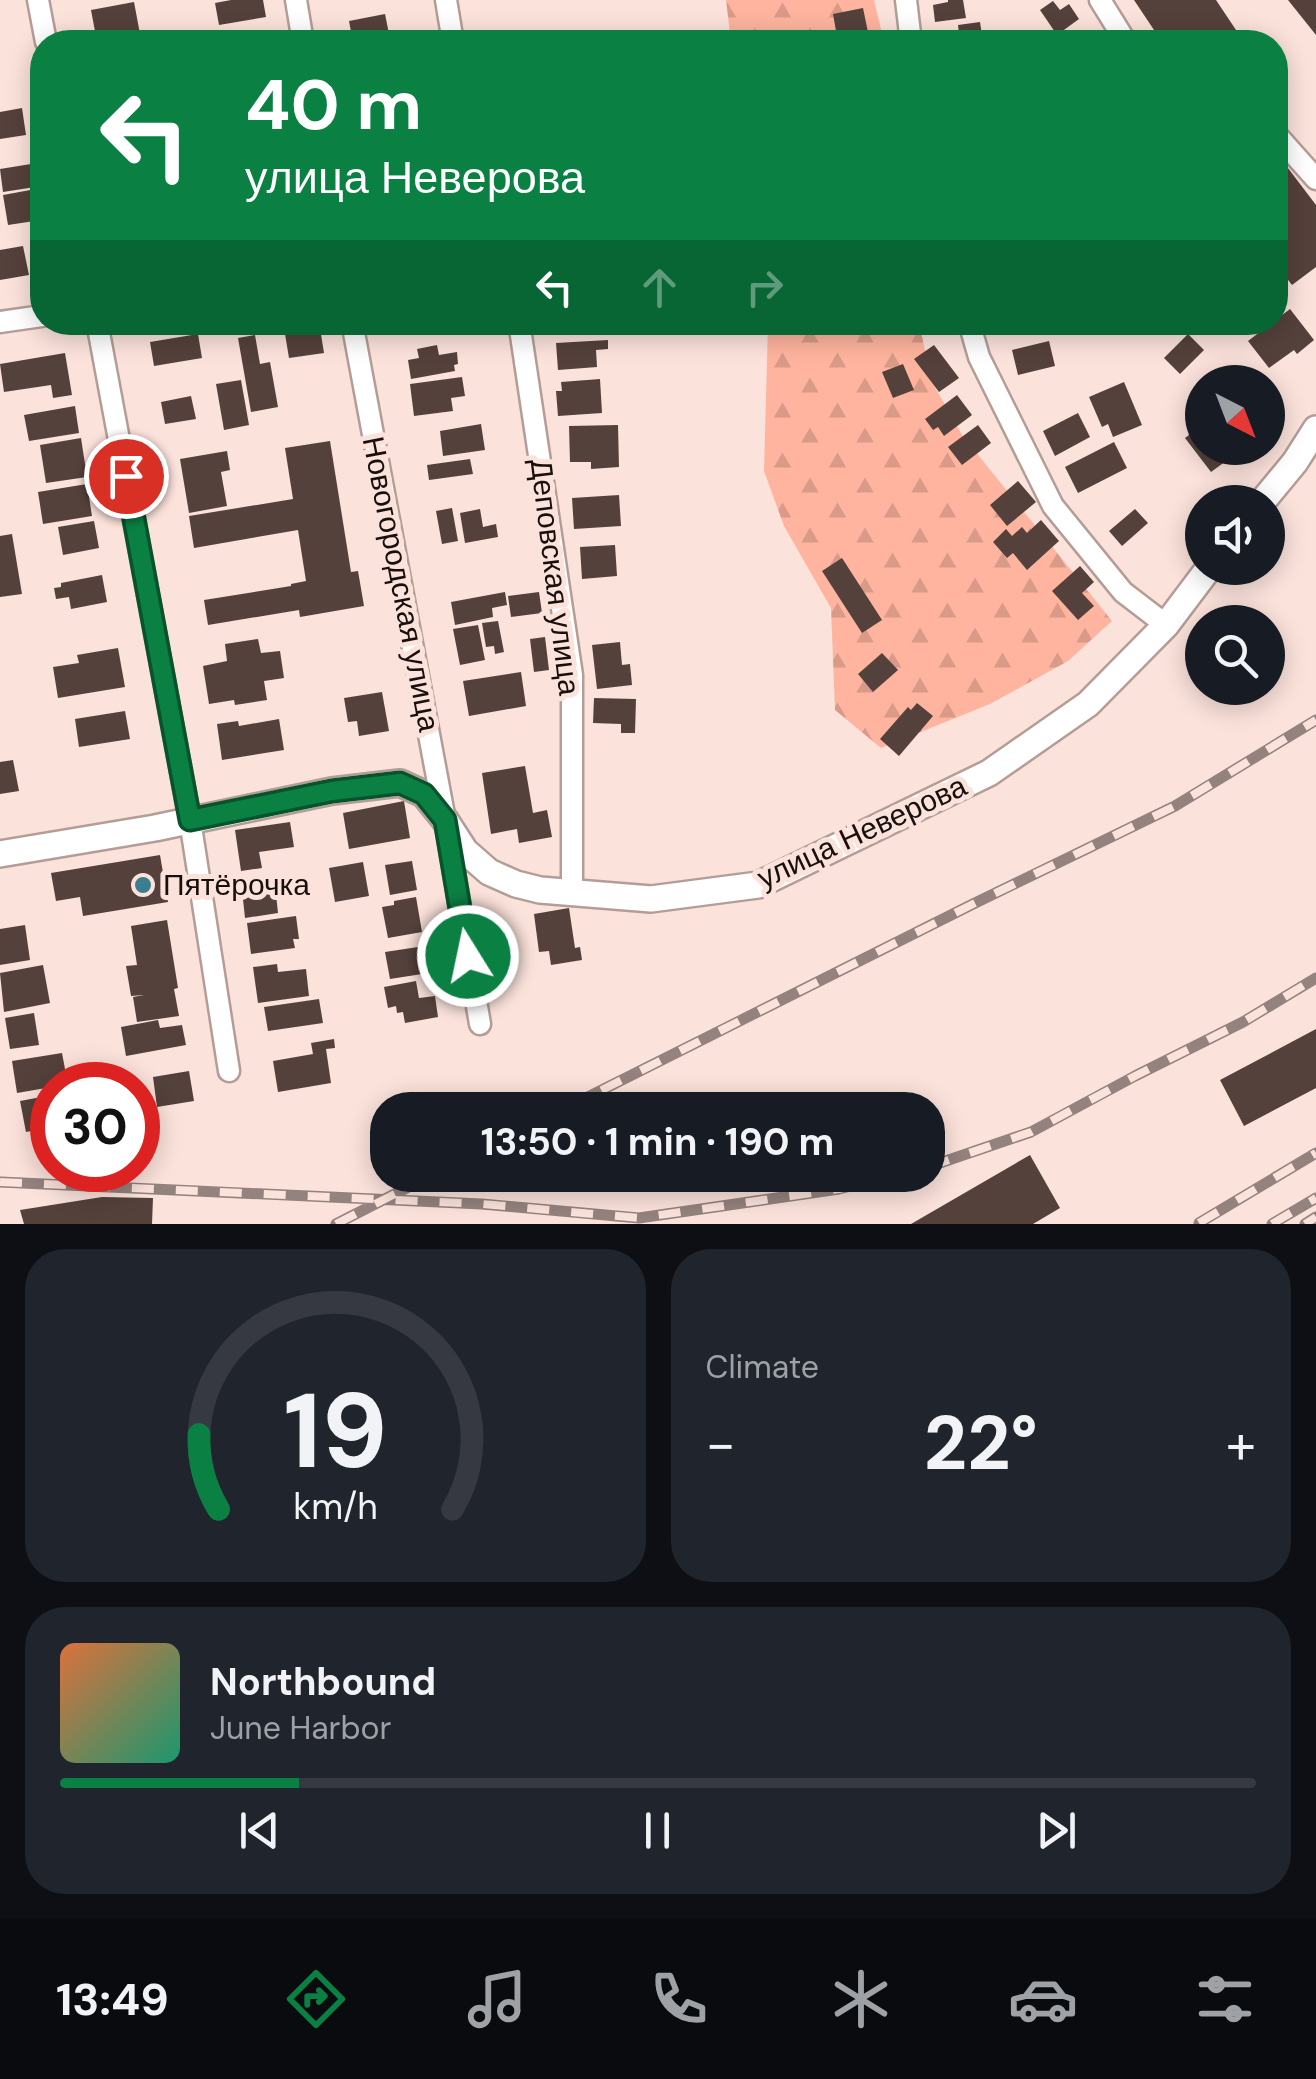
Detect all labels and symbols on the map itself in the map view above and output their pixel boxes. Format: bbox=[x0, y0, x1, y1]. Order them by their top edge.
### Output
north arrow bbox=[1185, 365, 1285, 465]
street label: Новогородская улица bbox=[354, 433, 449, 735]
pin bbox=[84, 434, 169, 519]
street label: Деповская улица bbox=[522, 457, 589, 698]
street label: улица Неверова bbox=[751, 766, 973, 897]
place label: Пятёрочка bbox=[163, 865, 310, 904]
marker: Пятёрочка bbox=[132, 874, 154, 896]
position arrow bbox=[416, 904, 520, 1008]
speed limit sign: 30 bbox=[30, 1062, 160, 1192]

